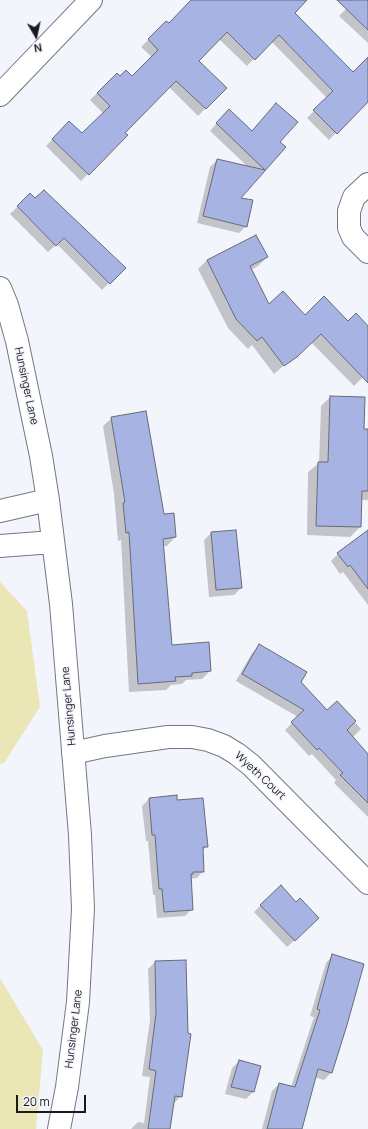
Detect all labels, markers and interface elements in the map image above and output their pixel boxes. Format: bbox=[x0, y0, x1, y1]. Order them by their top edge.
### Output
north arrow bbox=[16, 16, 56, 56]
text: N bbox=[33, 40, 43, 56]
street label: Hunsinger Lane bbox=[11, 346, 41, 426]
street label: Hunsinger Lane bbox=[59, 666, 79, 746]
street label: Wyeth Court bbox=[232, 749, 288, 803]
street label: Hunsinger Lane bbox=[63, 989, 85, 1069]
scale bar bbox=[18, 1087, 88, 1113]
text: 20 m bbox=[23, 1093, 50, 1110]

